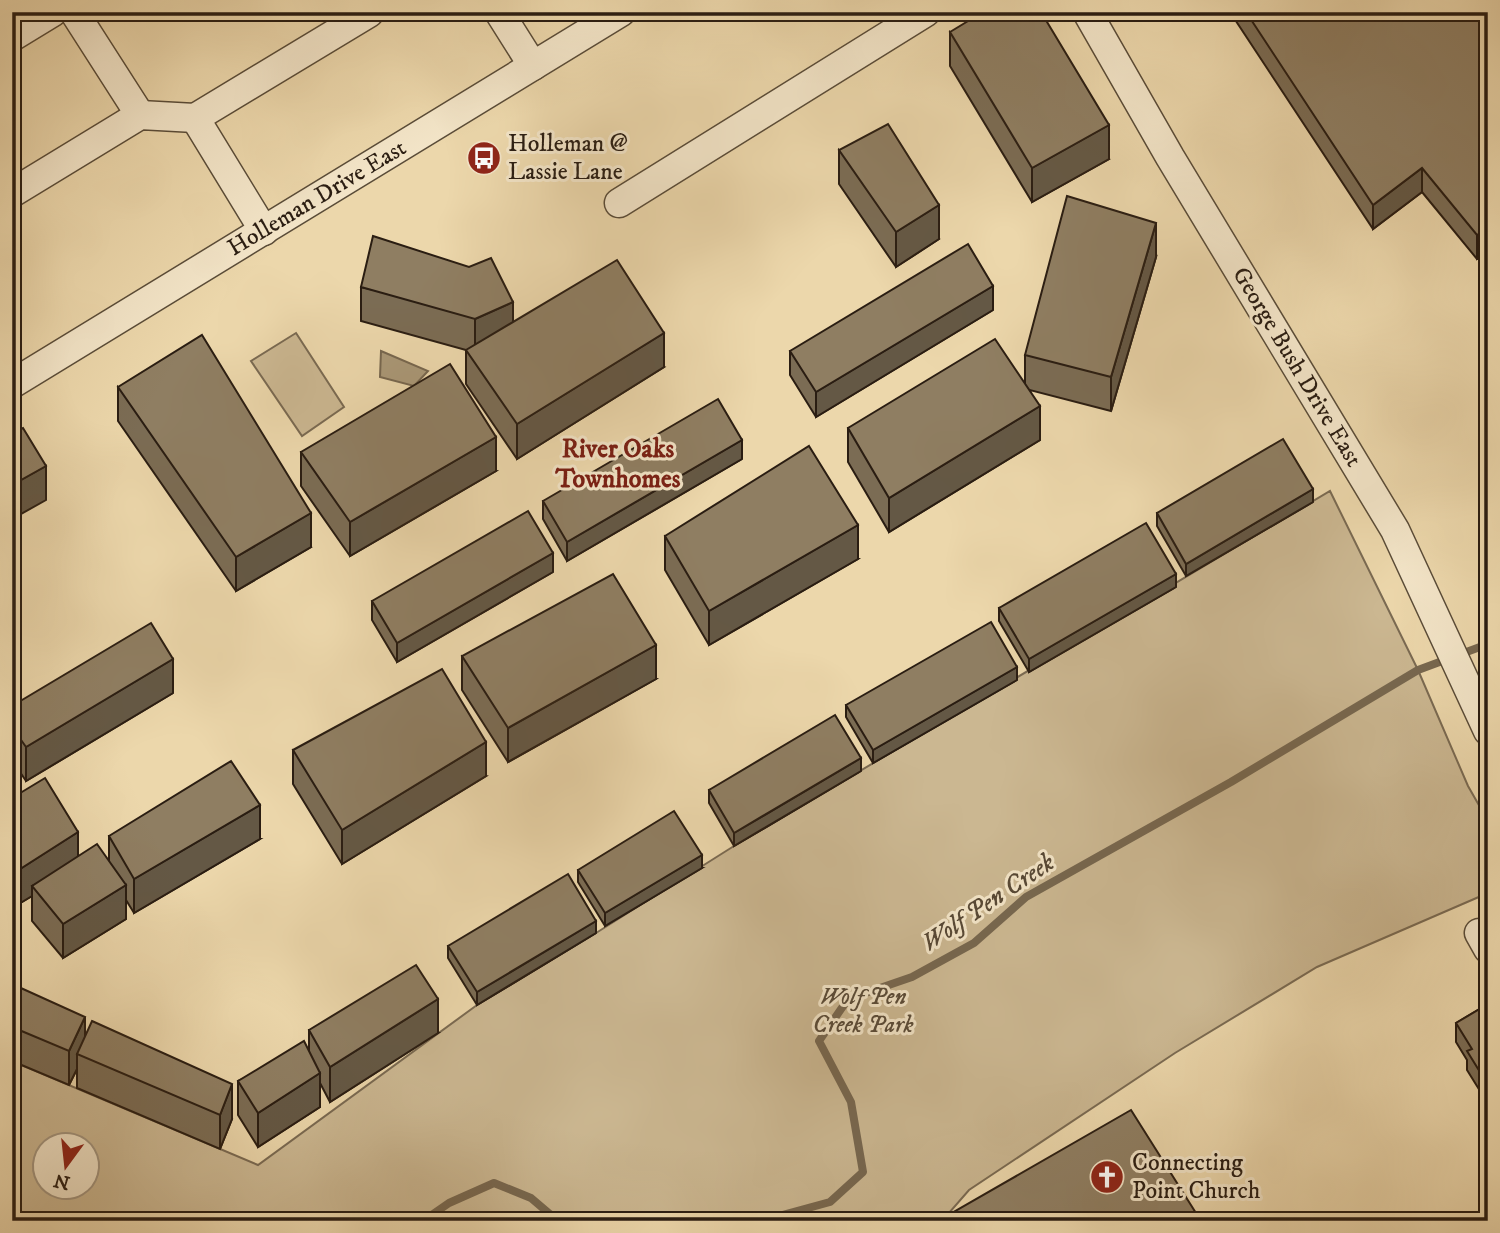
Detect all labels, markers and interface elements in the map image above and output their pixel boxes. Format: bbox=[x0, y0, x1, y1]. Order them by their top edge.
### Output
place label: Holleman @ Lassie Lane bbox=[508, 129, 628, 187]
street label: Holleman Drive East bbox=[222, 133, 412, 263]
bus stop icon: Holleman @ Lassie Lane bbox=[465, 139, 503, 177]
street label: George Bush Drive East bbox=[1225, 262, 1369, 473]
district label: River Oaks Townhomes bbox=[555, 433, 681, 496]
water label: Wolf Pen Creek bbox=[915, 846, 1061, 960]
park label: Wolf Pen Creek Park bbox=[813, 982, 913, 1040]
north arrow bbox=[32, 1132, 102, 1202]
place label: Connecting Point Church bbox=[1132, 1148, 1261, 1206]
church icon: Connecting Point Church bbox=[1088, 1158, 1126, 1196]
text: N bbox=[51, 1168, 73, 1194]

